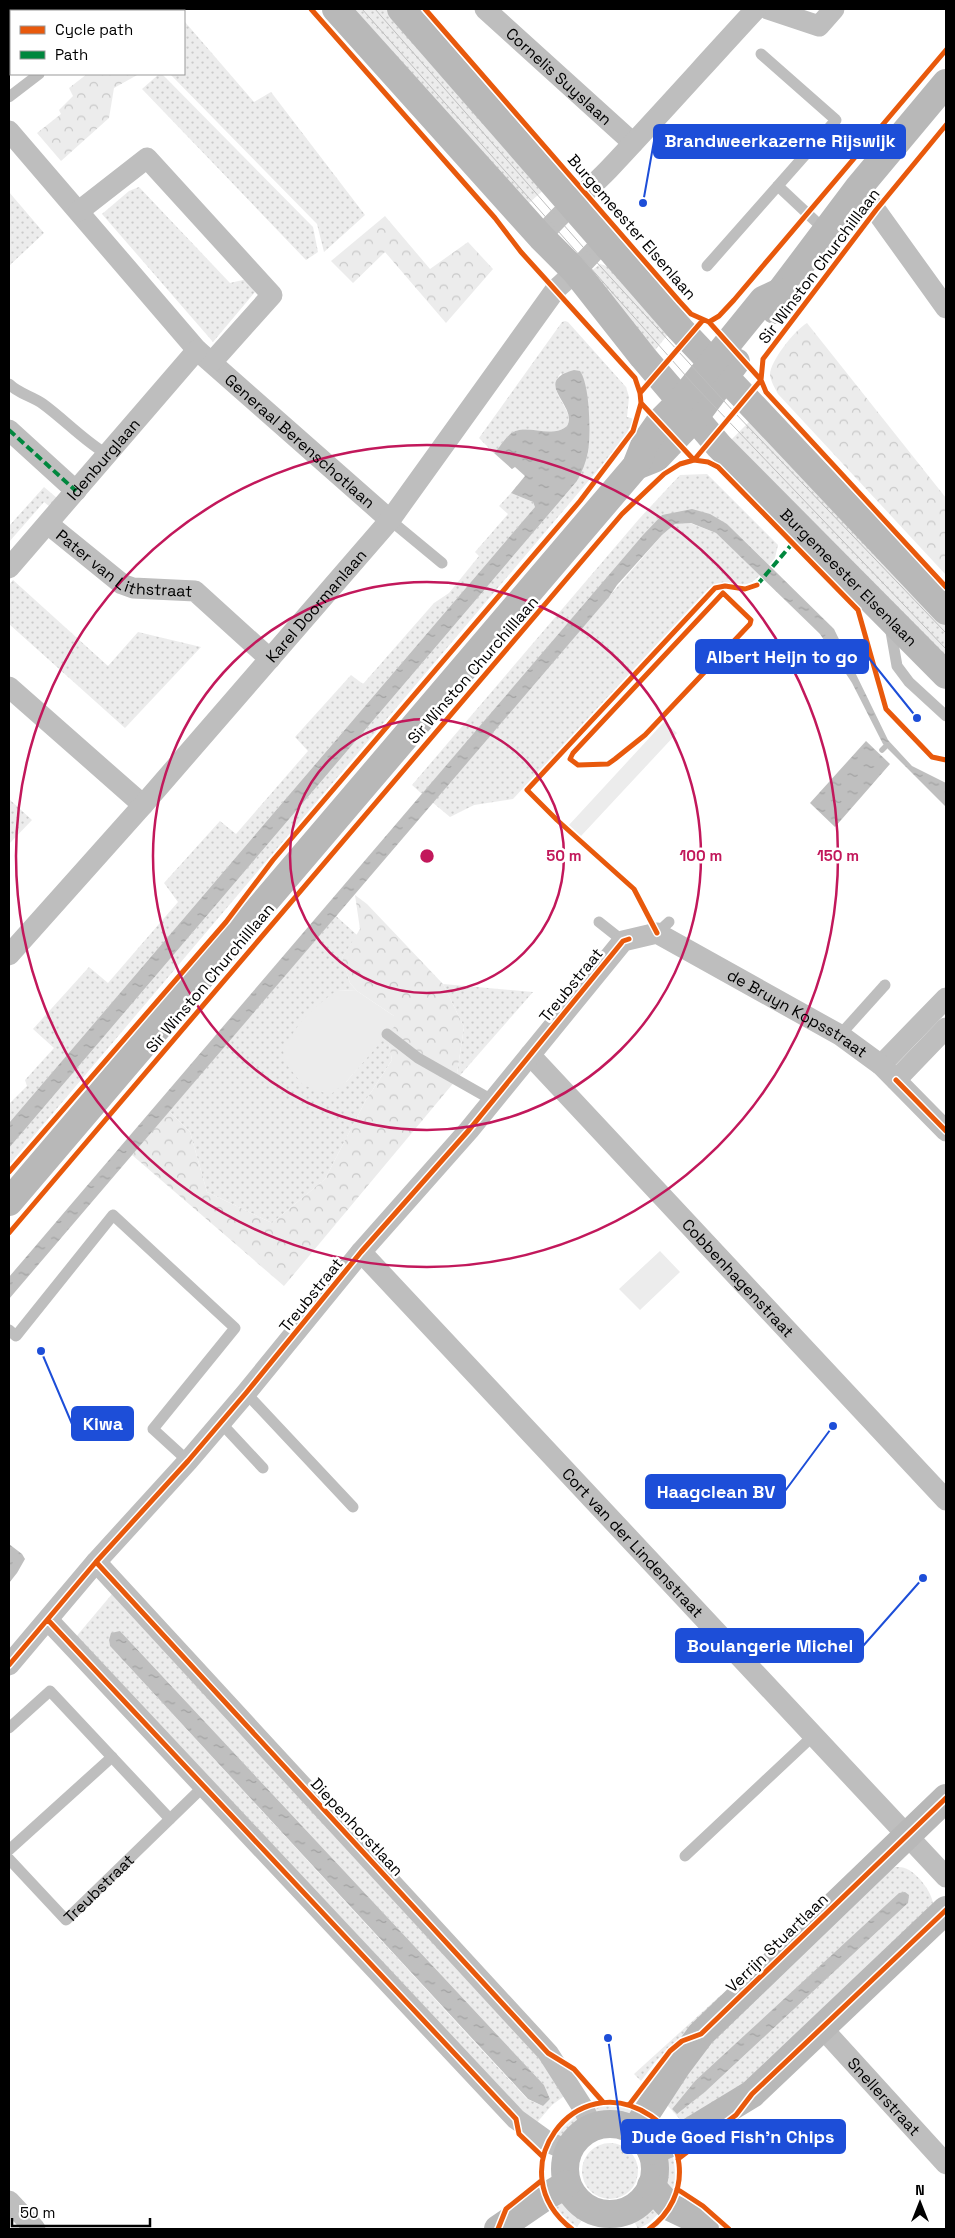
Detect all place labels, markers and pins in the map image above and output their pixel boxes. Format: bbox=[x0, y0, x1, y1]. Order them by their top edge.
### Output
callout: Brandweerkazerne Rijswijk bbox=[654, 125, 905, 158]
callout: Albert Heijn to go bbox=[696, 640, 868, 673]
centre of rings bbox=[418, 847, 436, 865]
callout: Kiwa bbox=[72, 1407, 133, 1440]
callout: Haagclean BV bbox=[646, 1475, 785, 1508]
callout: Boulangerie Michel bbox=[676, 1629, 863, 1662]
callout: Dude Goed Fish'n Chips bbox=[622, 2120, 845, 2153]

